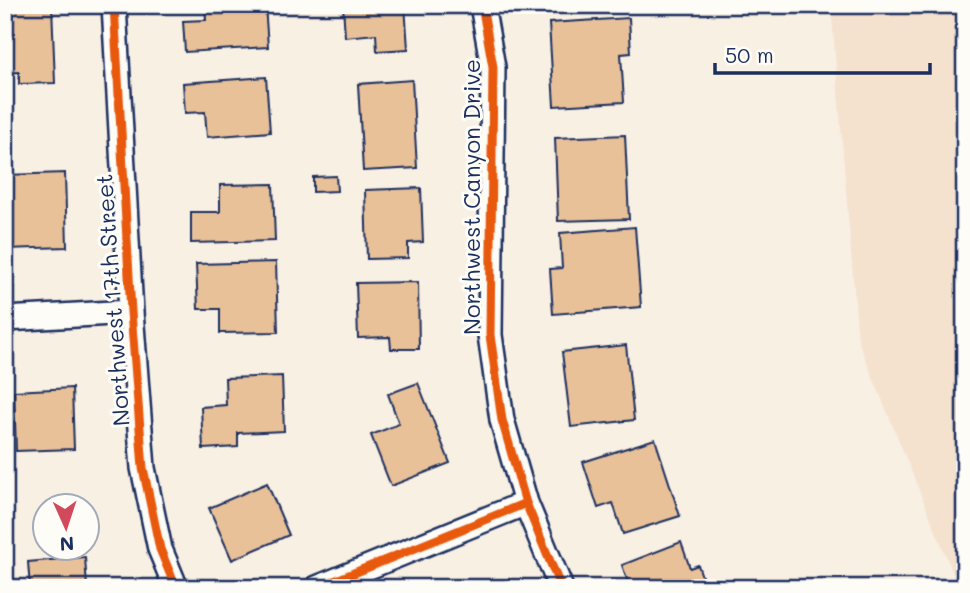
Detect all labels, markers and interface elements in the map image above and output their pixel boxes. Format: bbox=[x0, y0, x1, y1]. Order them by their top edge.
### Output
scale bar bbox=[715, 32, 930, 76]
text: 50 m bbox=[725, 41, 774, 68]
street label: Northwest Canyon Drive bbox=[456, 59, 486, 335]
street label: Northwest 17th Street bbox=[88, 173, 136, 427]
north arrow bbox=[32, 491, 102, 562]
text: N bbox=[59, 532, 75, 557]

